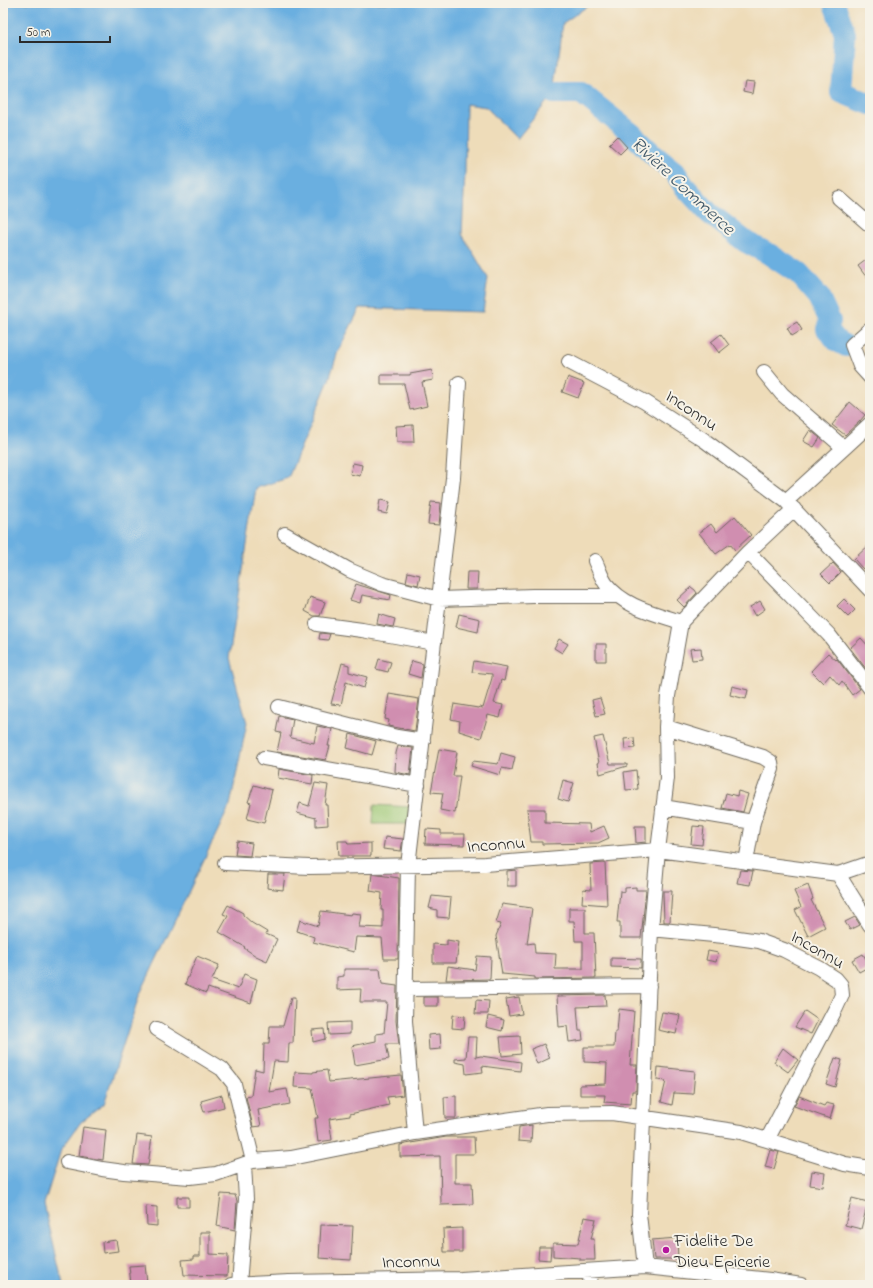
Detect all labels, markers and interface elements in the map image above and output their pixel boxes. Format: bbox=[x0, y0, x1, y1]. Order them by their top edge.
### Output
scale bar bbox=[20, 18, 110, 44]
text: 50 m bbox=[26, 24, 50, 42]
water label: Rivière Commerce bbox=[624, 131, 741, 243]
street label: Inconnu bbox=[659, 385, 722, 439]
street label: Inconnu bbox=[466, 831, 526, 861]
street label: Inconnu bbox=[785, 925, 849, 977]
place label: Fidelite De Dieu Epicerie bbox=[673, 1229, 771, 1276]
marker: Fidelite De Dieu Epicerie bbox=[661, 1245, 671, 1255]
street label: Inconnu bbox=[382, 1249, 440, 1277]

